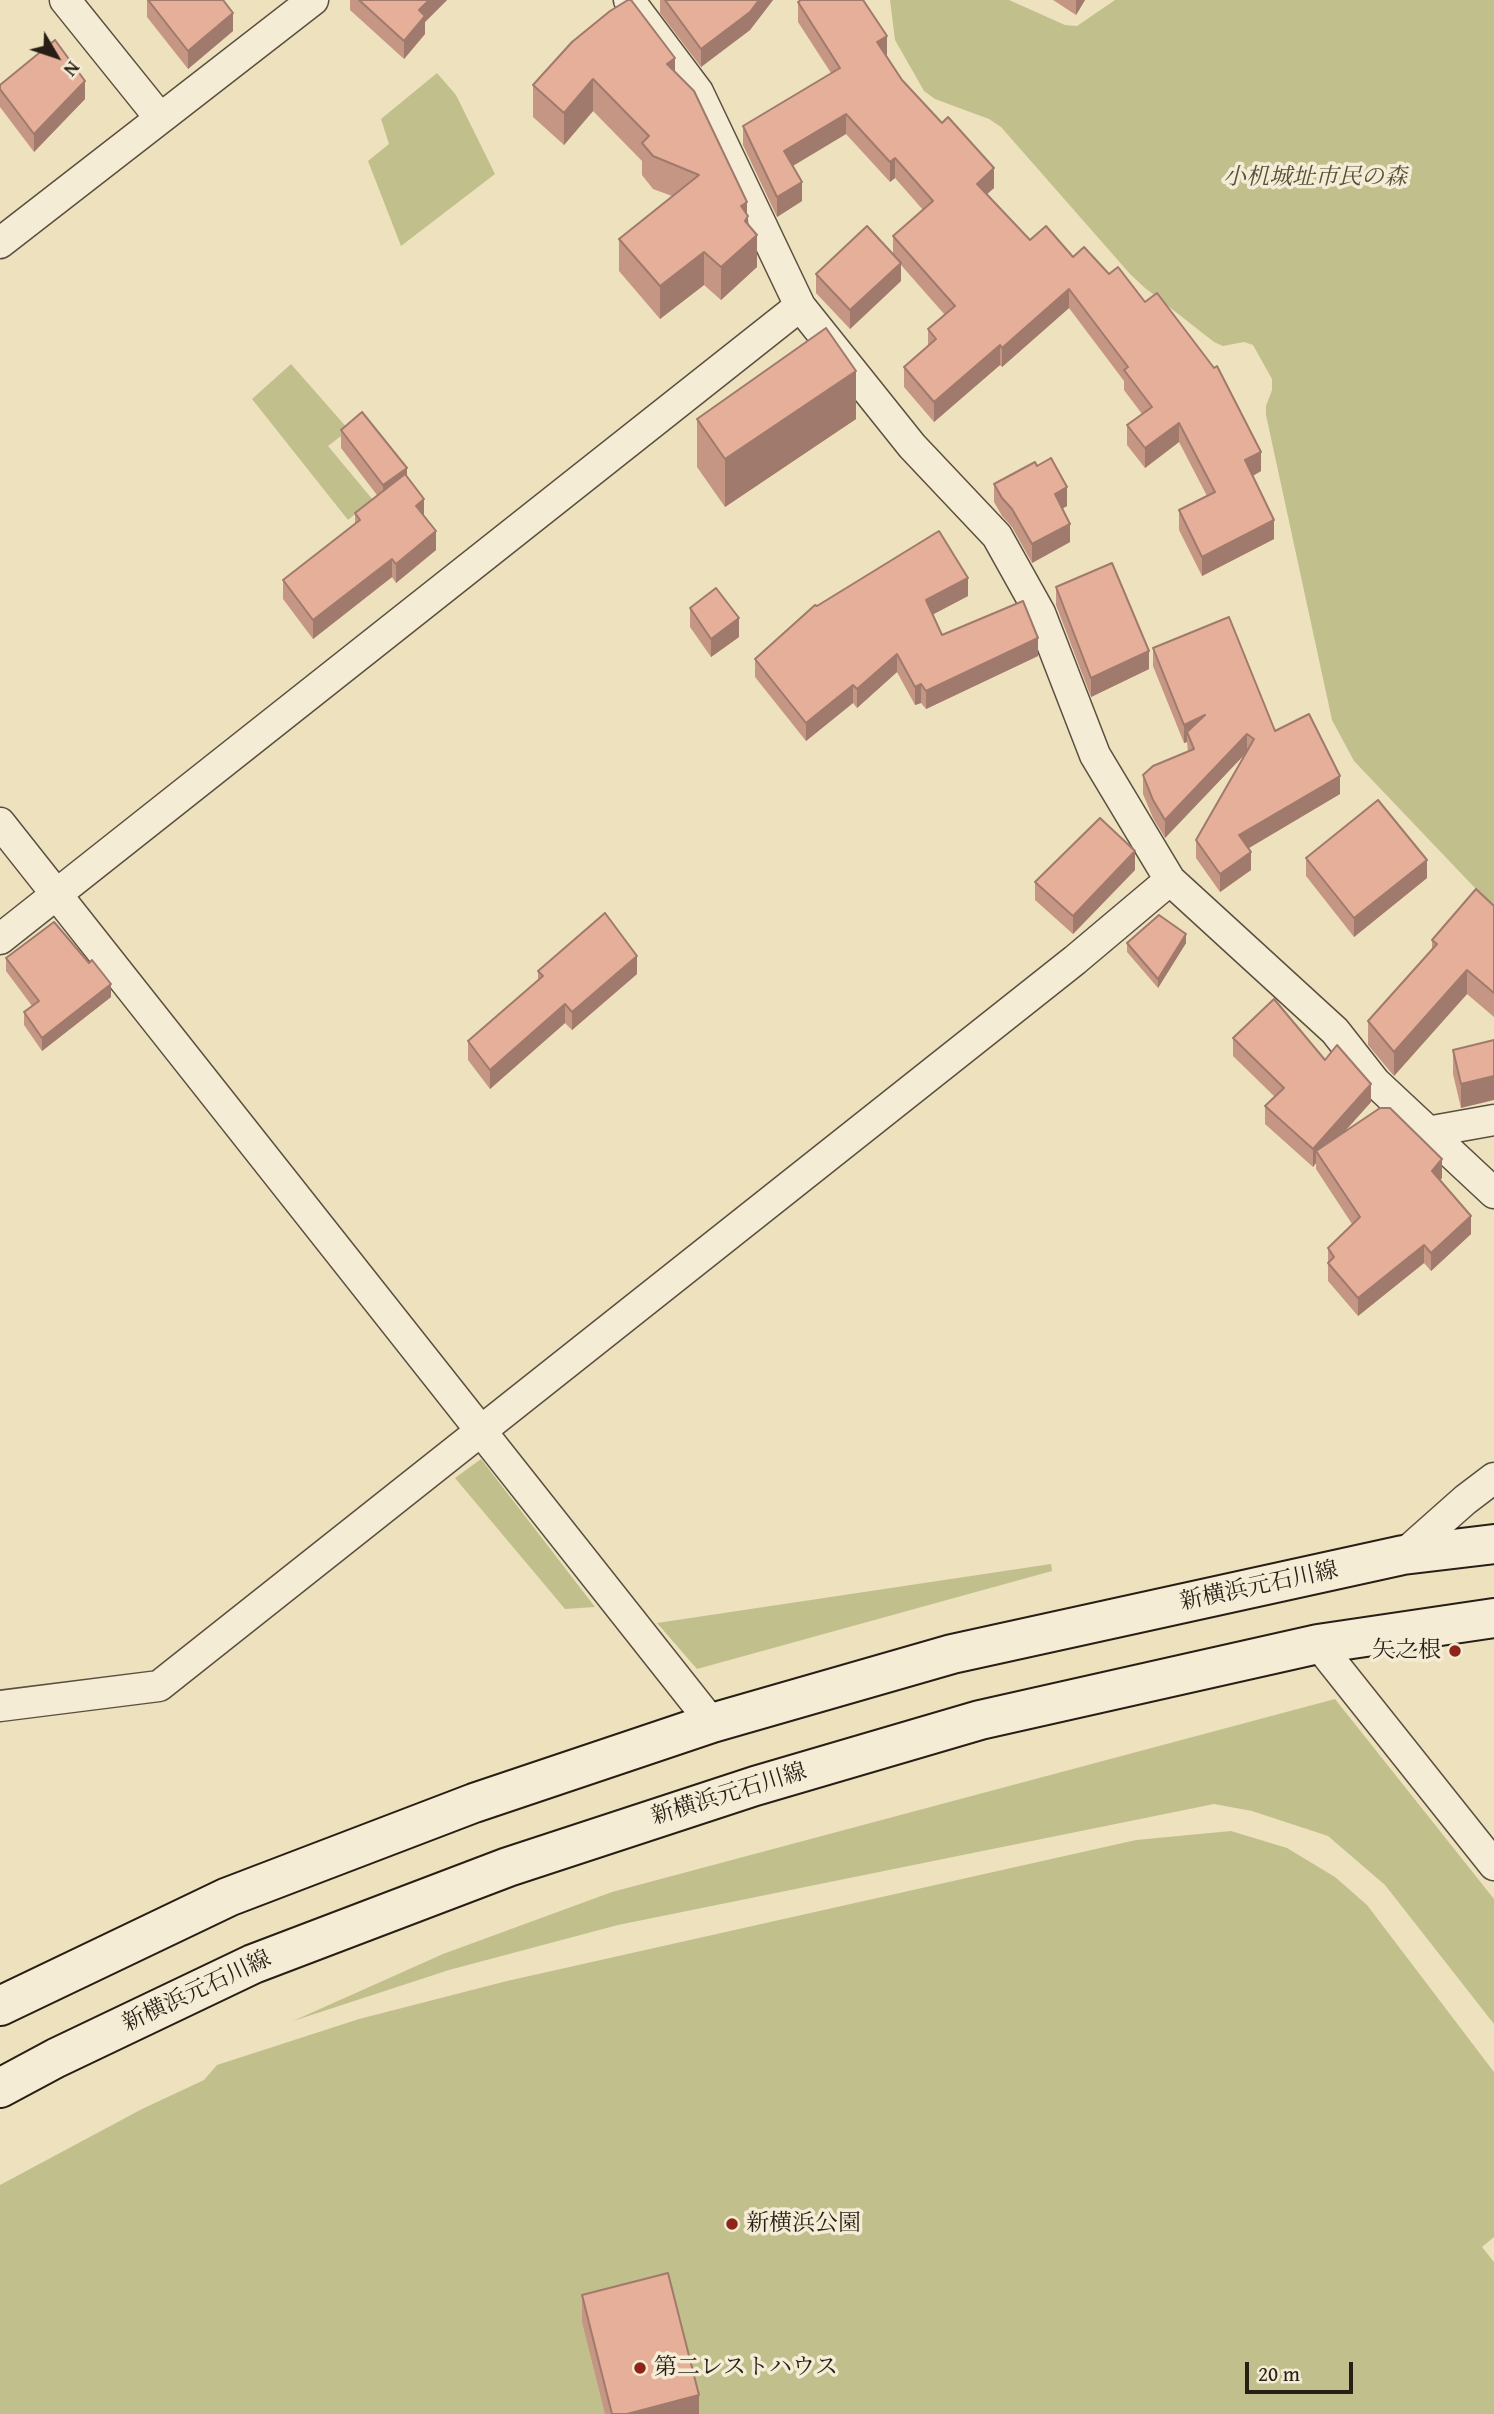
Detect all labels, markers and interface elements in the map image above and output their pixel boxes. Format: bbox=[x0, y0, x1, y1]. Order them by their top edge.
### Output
north arrow bbox=[21, 21, 91, 91]
text: N bbox=[57, 55, 87, 83]
park label: 小机城址市民の森 bbox=[1223, 164, 1407, 192]
street label: 新横浜元石川線 bbox=[1177, 1557, 1341, 1617]
place label: 矢之根 bbox=[1372, 1637, 1441, 1665]
marker: 矢之根 bbox=[1447, 1643, 1463, 1659]
street label: 新横浜元石川線 bbox=[648, 1758, 810, 1832]
street label: 新横浜元石川線 bbox=[118, 1945, 276, 2039]
place label: 新横浜公園 bbox=[746, 2210, 861, 2238]
marker: 新横浜公園 bbox=[724, 2216, 740, 2232]
scale bar bbox=[1249, 2348, 1358, 2392]
place label: 第二レストハウス bbox=[654, 2354, 838, 2382]
text: 20 m bbox=[1258, 2358, 1300, 2389]
marker: 第二レストハウス bbox=[632, 2360, 648, 2376]

